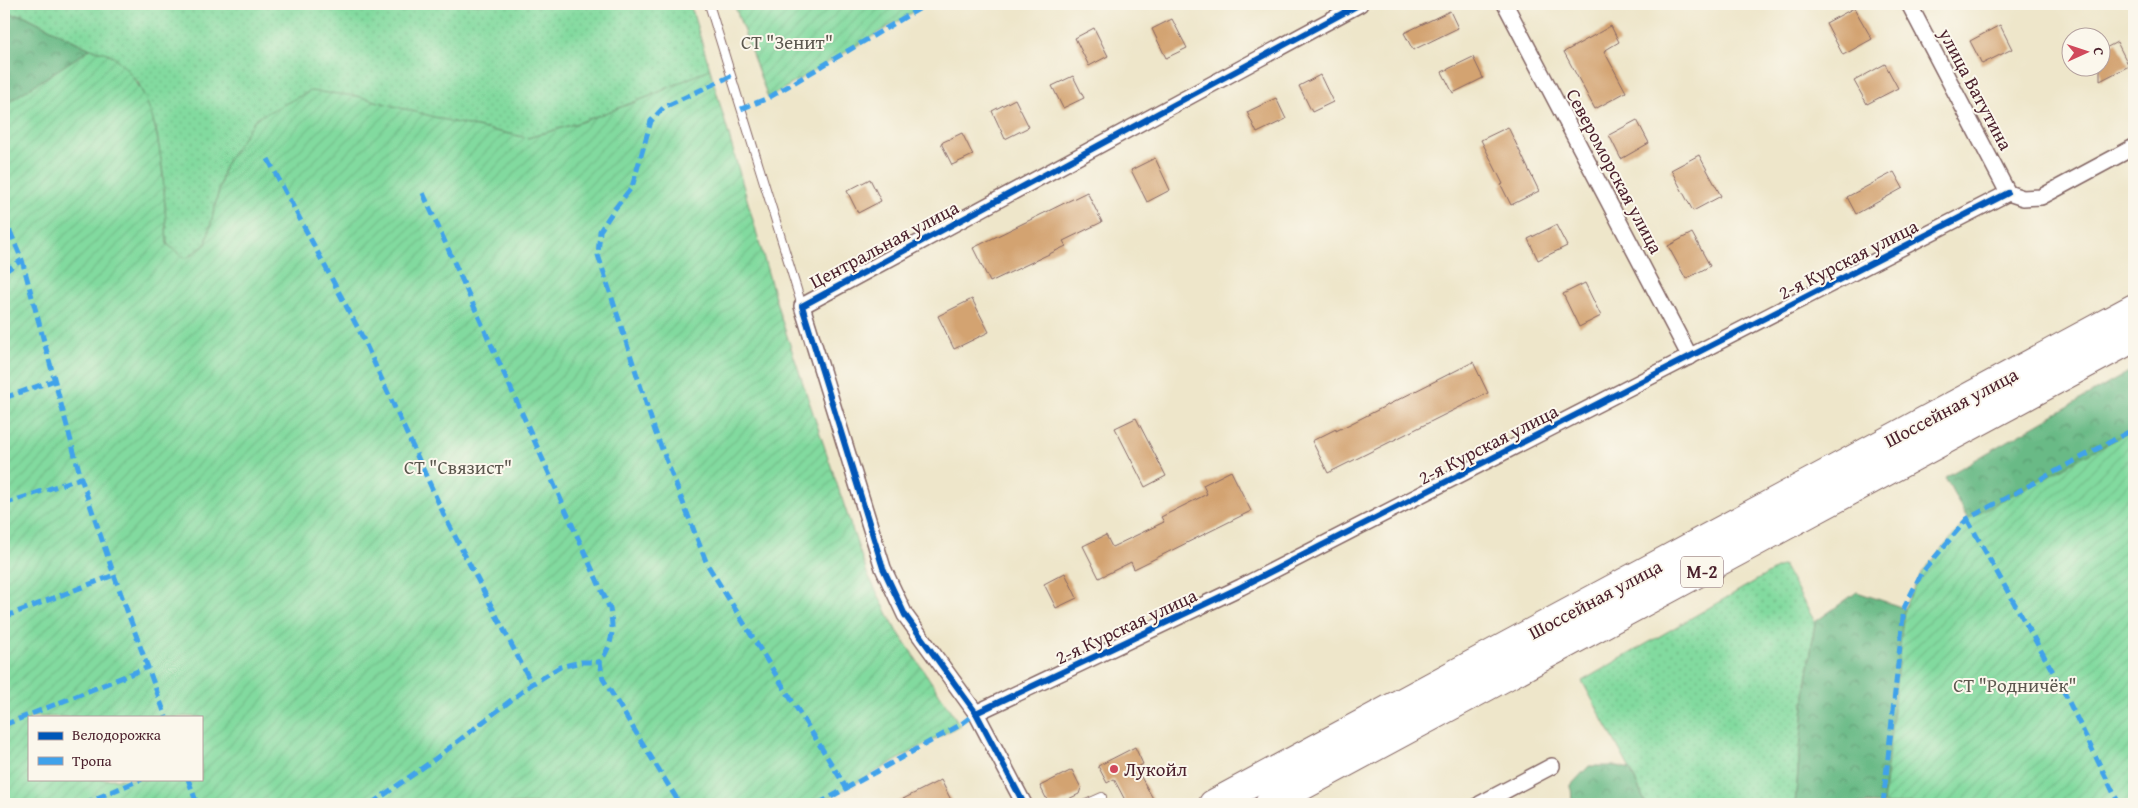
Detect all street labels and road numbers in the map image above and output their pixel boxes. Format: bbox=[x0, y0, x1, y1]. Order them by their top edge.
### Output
street label: улица Ватутина bbox=[1932, 22, 2020, 155]
street label: Североморская улица bbox=[1560, 83, 1670, 259]
street label: Центральная улица bbox=[804, 193, 964, 295]
street label: 2-я Курская улица bbox=[1773, 212, 1923, 306]
street label: Шоссейная улица bbox=[1879, 360, 2023, 454]
street label: 2-я Курская улица bbox=[1413, 397, 1563, 491]
street label: Шоссейная улица bbox=[1523, 552, 1667, 646]
road number: М-2 bbox=[1681, 556, 1723, 588]
street label: 2-я Курская улица bbox=[1050, 581, 1202, 671]

